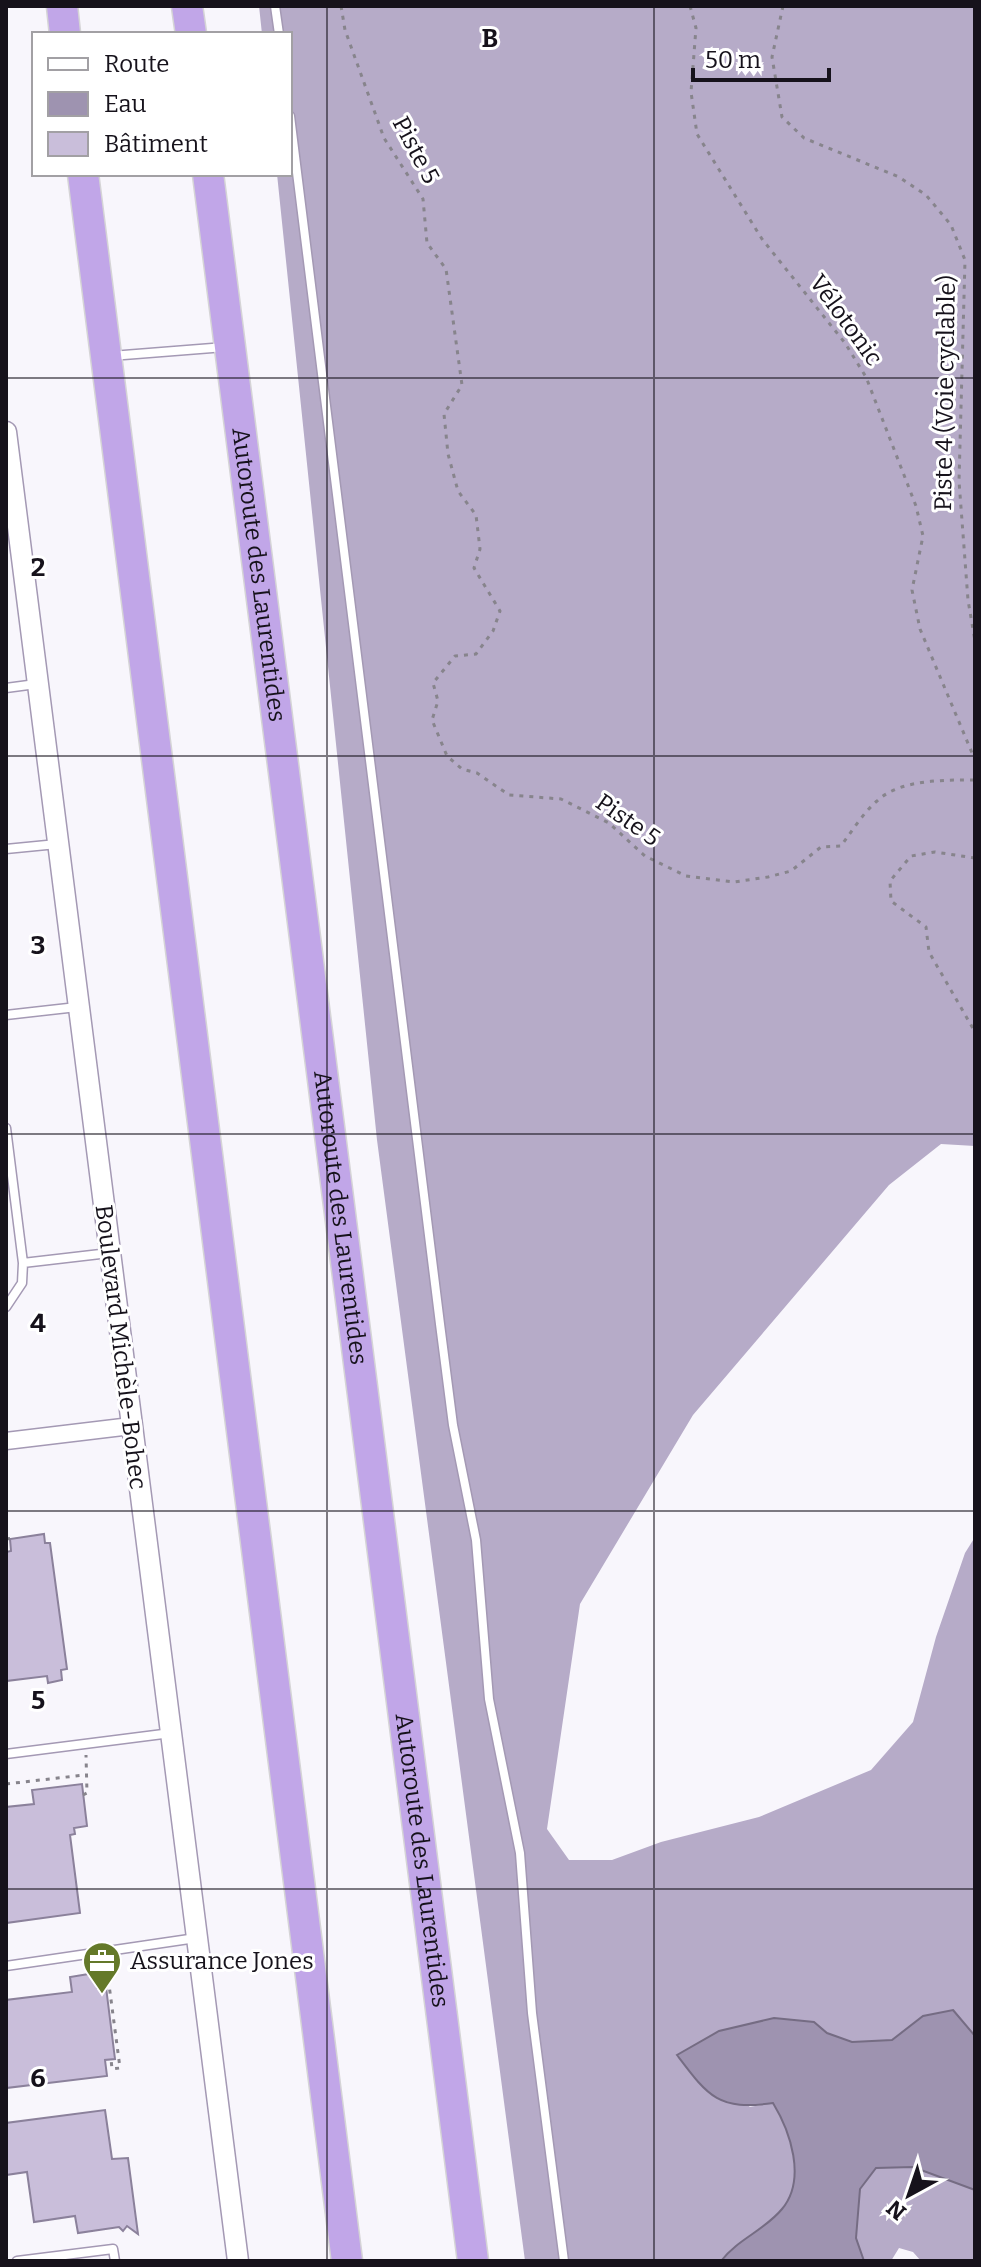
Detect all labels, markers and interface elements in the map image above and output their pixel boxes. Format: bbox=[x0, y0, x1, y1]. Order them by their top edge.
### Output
text: B bbox=[482, 23, 498, 54]
legend bbox=[32, 32, 292, 176]
scale bar bbox=[693, 32, 829, 82]
text: 50 m bbox=[705, 46, 761, 74]
text: Route bbox=[104, 50, 169, 78]
text: Eau bbox=[104, 90, 147, 118]
street label: Piste 5 bbox=[387, 112, 445, 188]
text: Bâtiment bbox=[104, 130, 208, 158]
street label: Vélotonic bbox=[804, 269, 888, 371]
street label: Piste 4 (Voie cyclable) bbox=[929, 275, 961, 511]
street label: Autoroute des Laurentides bbox=[226, 426, 291, 723]
text: 2 bbox=[31, 552, 45, 583]
street label: Piste 5 bbox=[591, 788, 665, 852]
text: 3 bbox=[31, 930, 45, 961]
street label: Autoroute des Laurentides bbox=[308, 1069, 373, 1366]
street label: Boulevard Michèle-Bohec bbox=[90, 1203, 152, 1491]
text: 4 bbox=[30, 1308, 46, 1339]
text: 5 bbox=[31, 1685, 45, 1716]
street label: Autoroute des Laurentides bbox=[390, 1712, 455, 2009]
office icon: Assurance Jones bbox=[81, 1940, 123, 1995]
place label: Assurance Jones bbox=[130, 1947, 314, 1975]
text: 6 bbox=[30, 2063, 46, 2094]
north arrow bbox=[869, 2155, 949, 2235]
text: N bbox=[881, 2194, 912, 2226]

